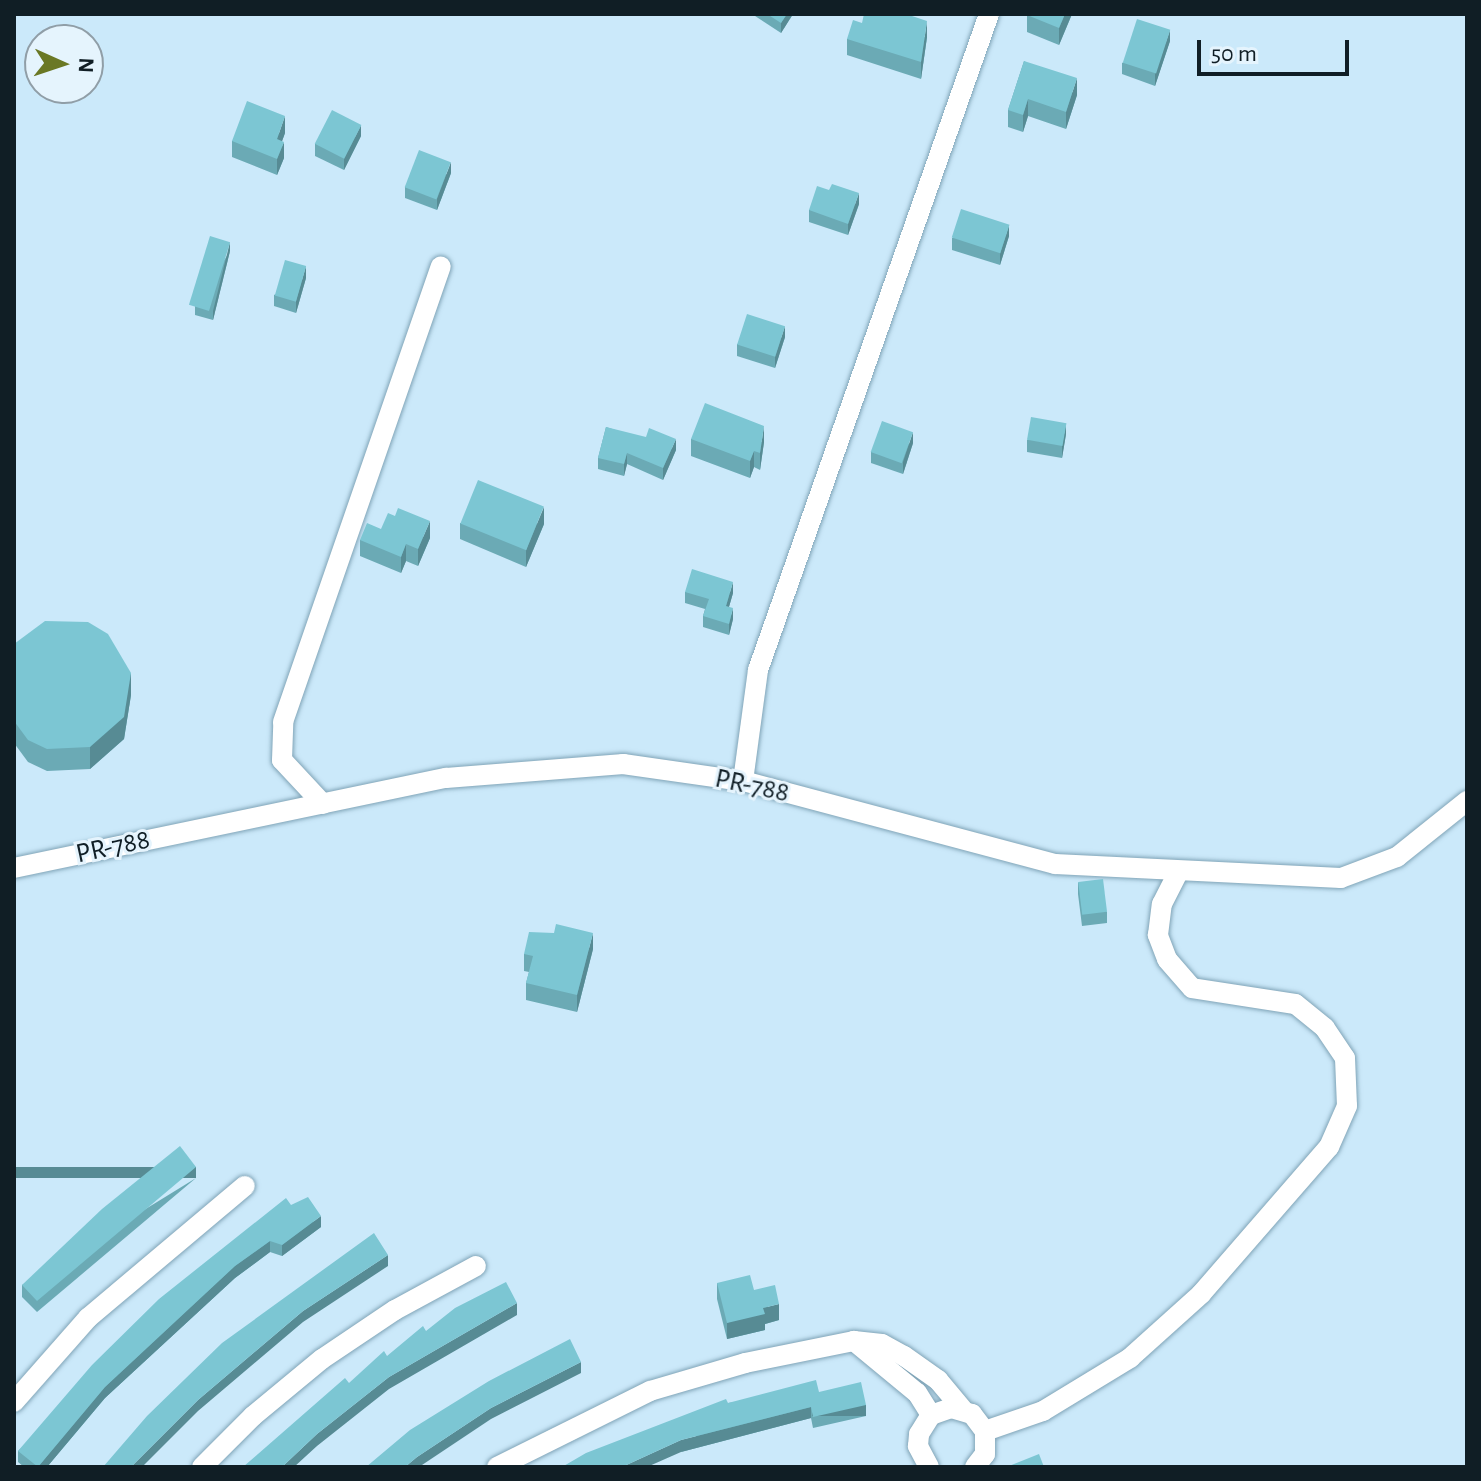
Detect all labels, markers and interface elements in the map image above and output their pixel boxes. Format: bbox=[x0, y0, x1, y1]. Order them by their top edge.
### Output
north arrow bbox=[24, 24, 104, 104]
scale bar bbox=[1201, 24, 1353, 74]
text: 50 m bbox=[1211, 42, 1257, 66]
text: N bbox=[75, 57, 97, 73]
street label: PR-788 bbox=[712, 762, 792, 810]
street label: PR-788 bbox=[73, 823, 153, 871]

